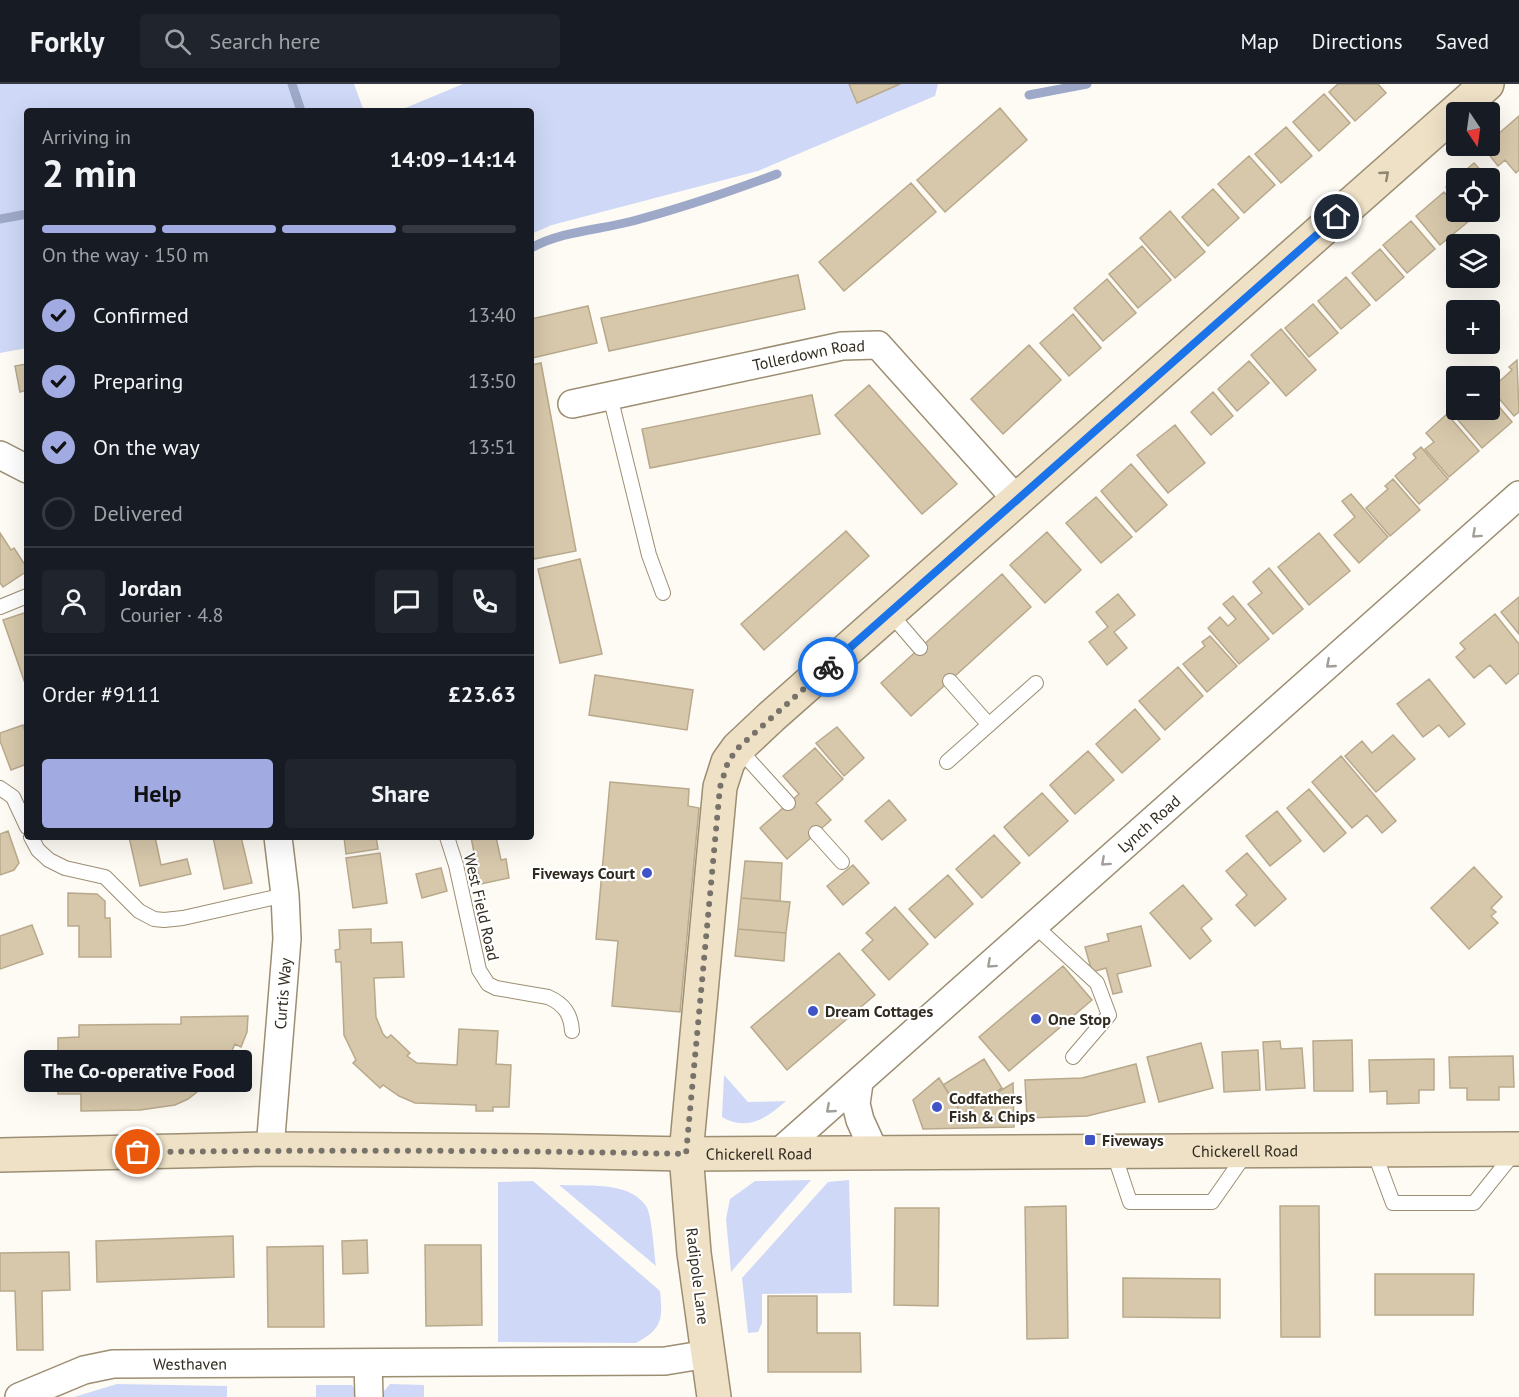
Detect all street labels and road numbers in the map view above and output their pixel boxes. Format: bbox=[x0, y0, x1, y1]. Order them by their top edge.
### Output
street label: Tollerdown Road bbox=[751, 335, 865, 375]
street label: Lynch Road bbox=[1113, 791, 1184, 857]
street label: West Field Road bbox=[460, 852, 504, 962]
street label: Curtis Way bbox=[270, 956, 295, 1030]
street label: Chickerell Road bbox=[1192, 1140, 1298, 1161]
street label: Chickerell Road bbox=[706, 1143, 812, 1164]
street label: Radipole Lane bbox=[682, 1227, 714, 1325]
street label: Westhaven bbox=[153, 1353, 227, 1374]

